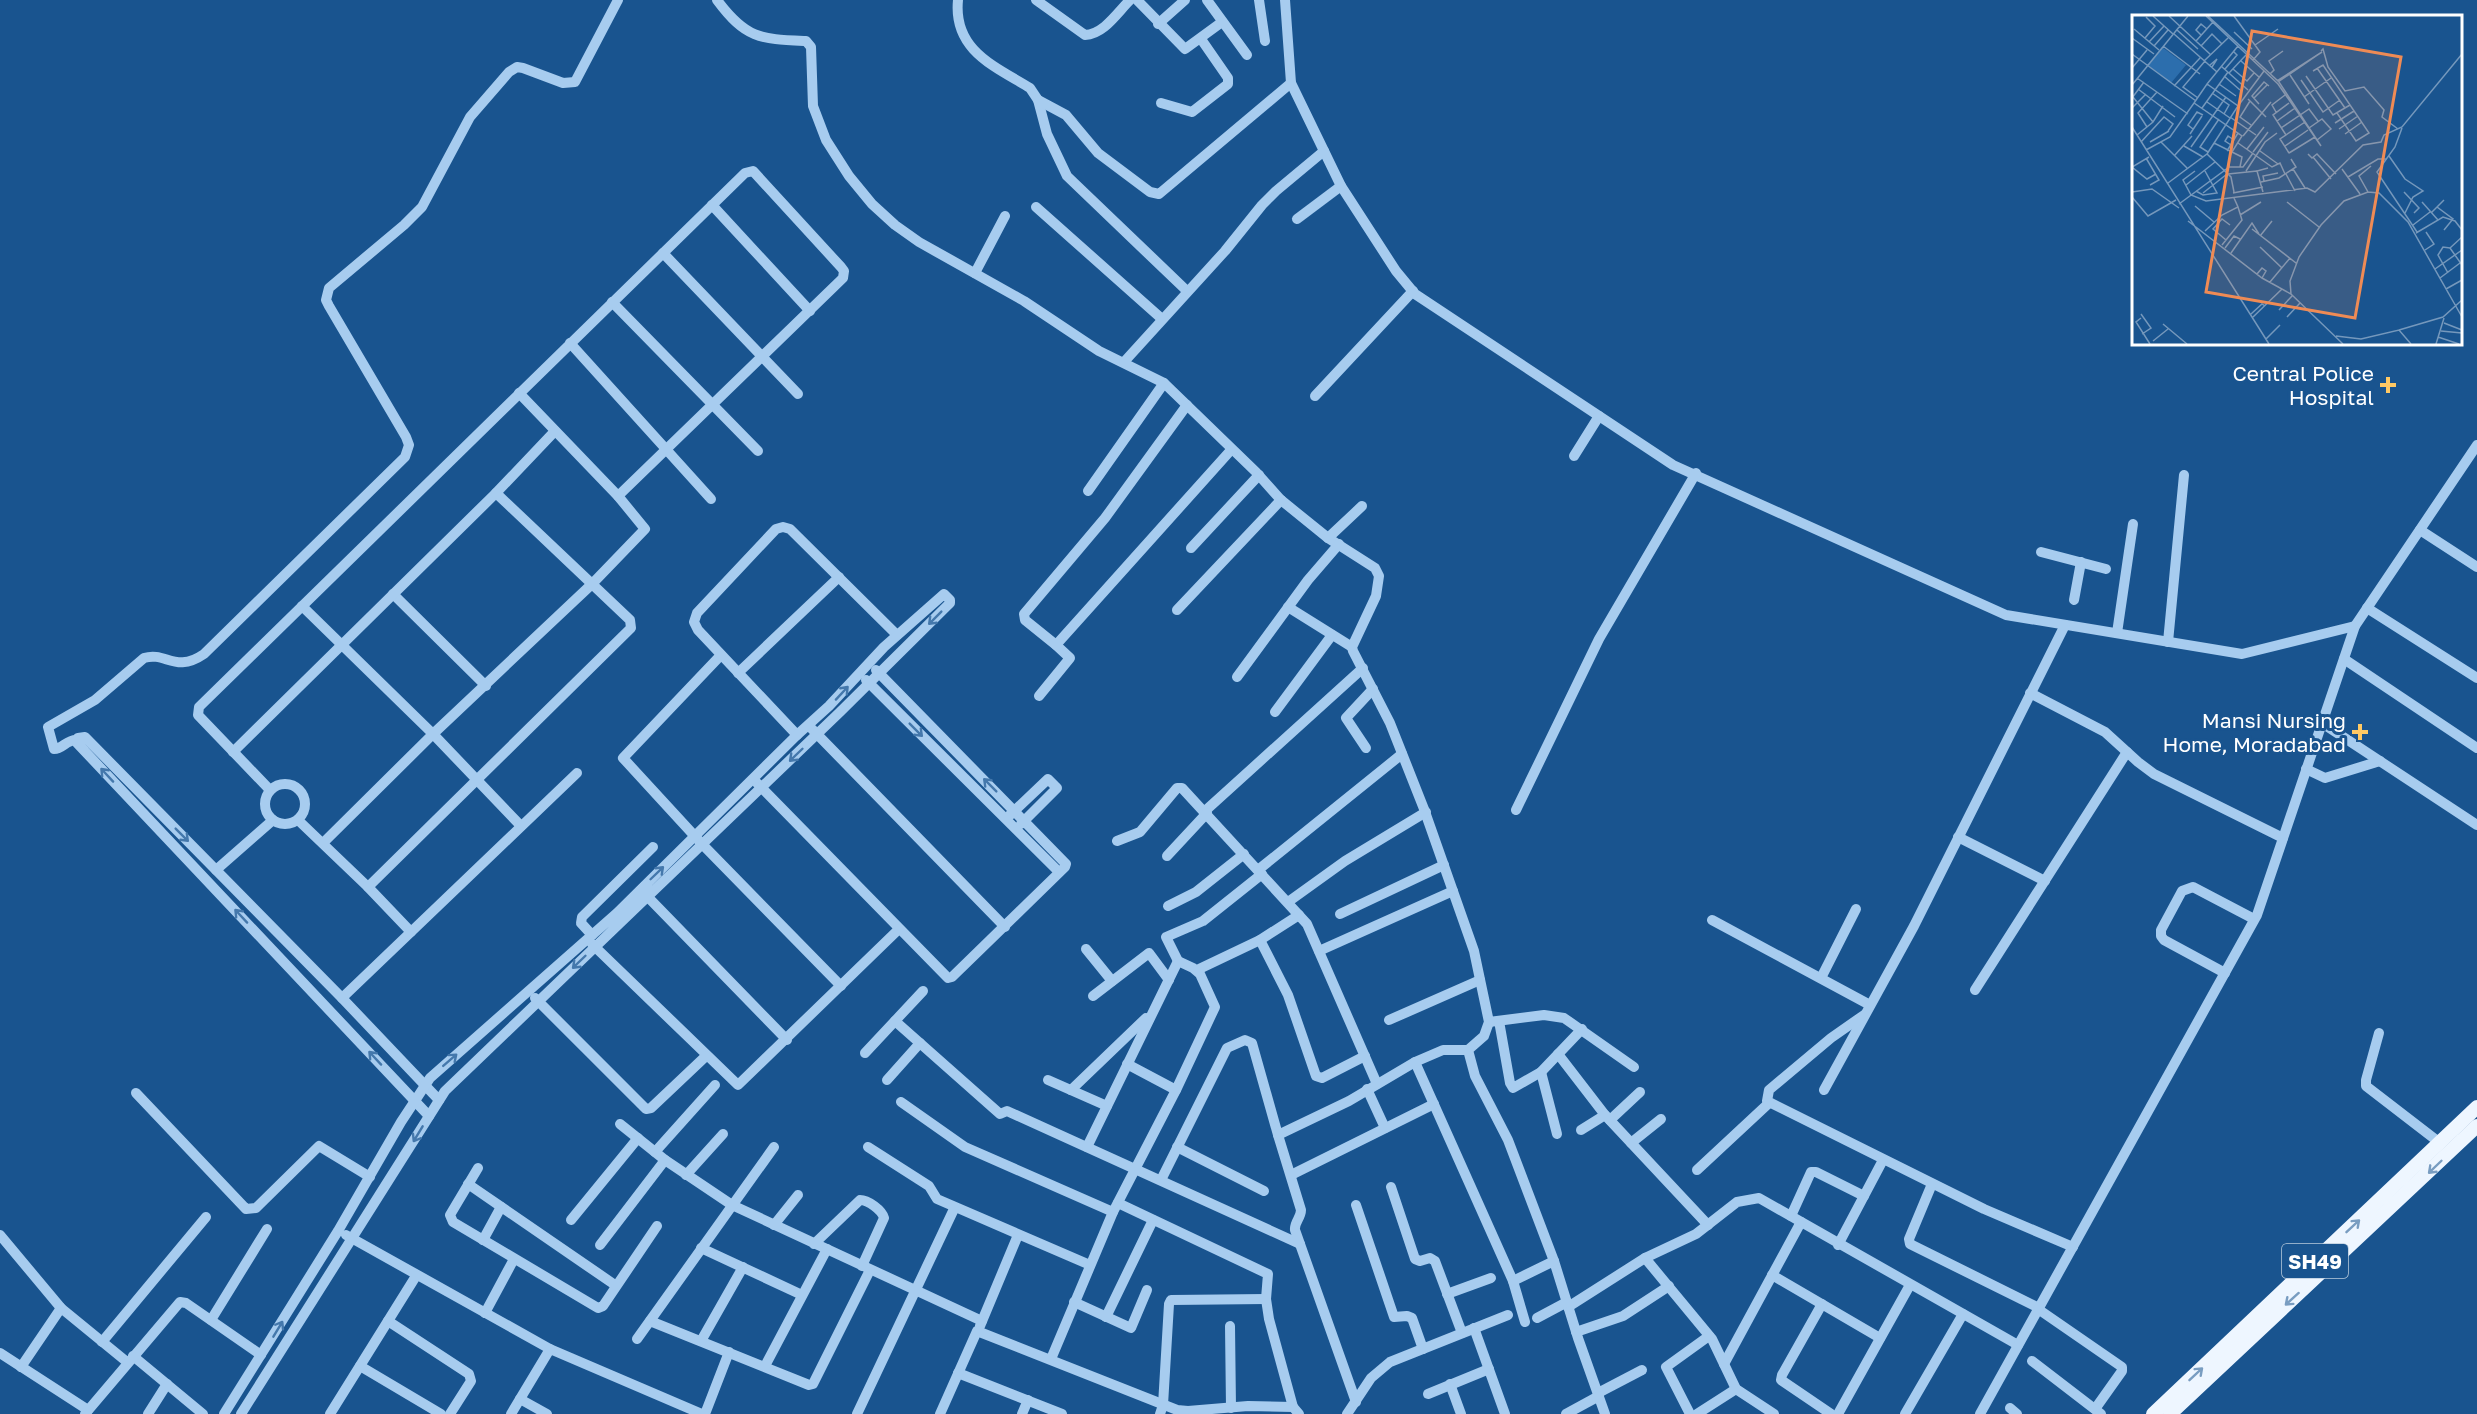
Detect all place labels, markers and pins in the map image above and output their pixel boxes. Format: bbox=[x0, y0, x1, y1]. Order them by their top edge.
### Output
place label: Central Police Hospital bbox=[2233, 360, 2374, 410]
marker: Central Police Hospital bbox=[2379, 376, 2397, 394]
place label: Mansi Nursing Home, Moradabad bbox=[2163, 707, 2346, 757]
marker: Mansi Nursing Home, Moradabad bbox=[2351, 723, 2369, 741]

